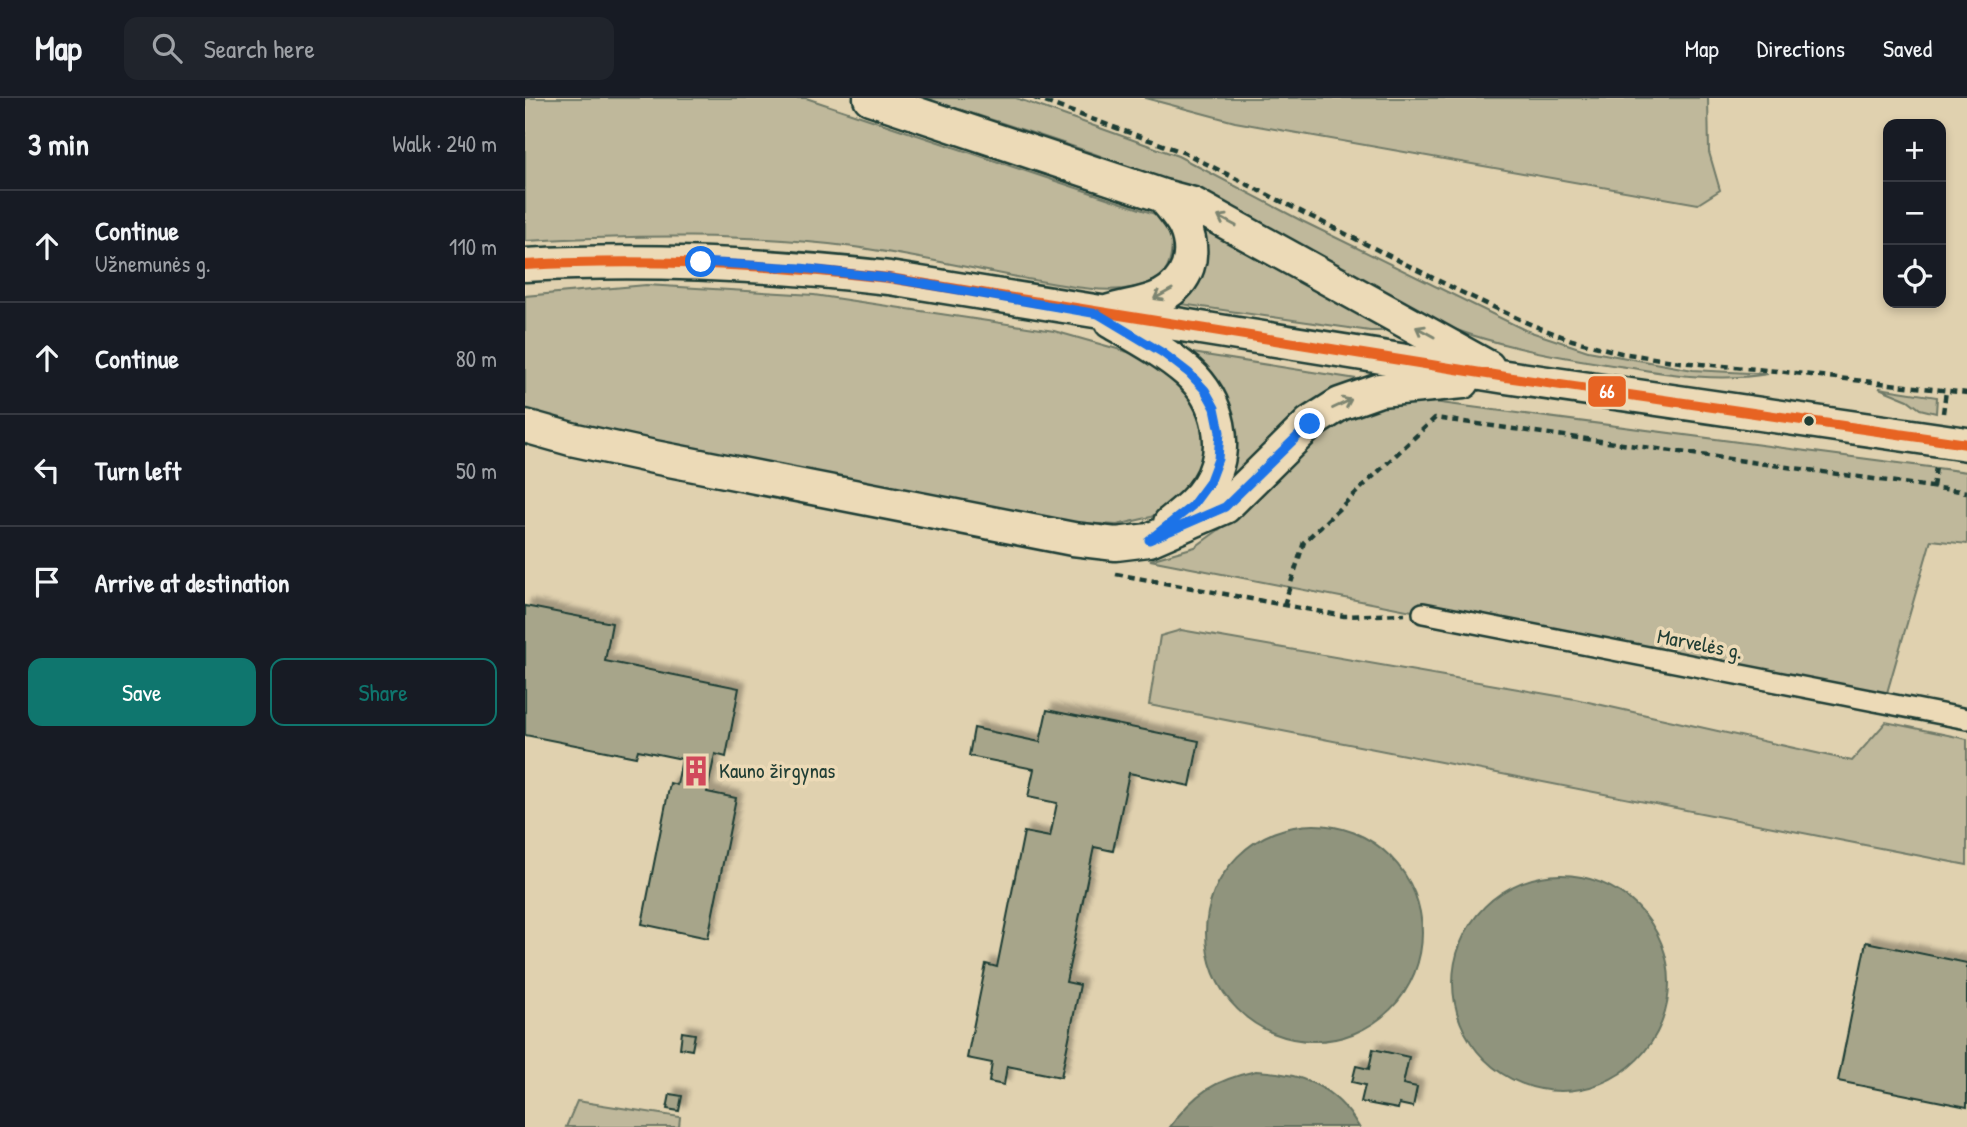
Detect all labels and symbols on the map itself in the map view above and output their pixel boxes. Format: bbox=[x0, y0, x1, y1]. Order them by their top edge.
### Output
one-way arrow bbox=[1217, 213, 1237, 227]
route start bbox=[685, 246, 716, 277]
one-way arrow bbox=[1153, 287, 1174, 301]
one-way arrow bbox=[1415, 325, 1436, 338]
line badge: 66 bbox=[1587, 375, 1627, 408]
text: 66 bbox=[1599, 378, 1615, 404]
one-way arrow bbox=[1331, 397, 1352, 411]
route end bbox=[1294, 408, 1325, 439]
unlabelled marker bbox=[1802, 414, 1816, 428]
street label: Marvelės g. bbox=[1655, 621, 1745, 666]
building icon: Kauno žirgynas bbox=[679, 754, 713, 788]
place label: Kauno žirgynas bbox=[719, 756, 835, 785]

